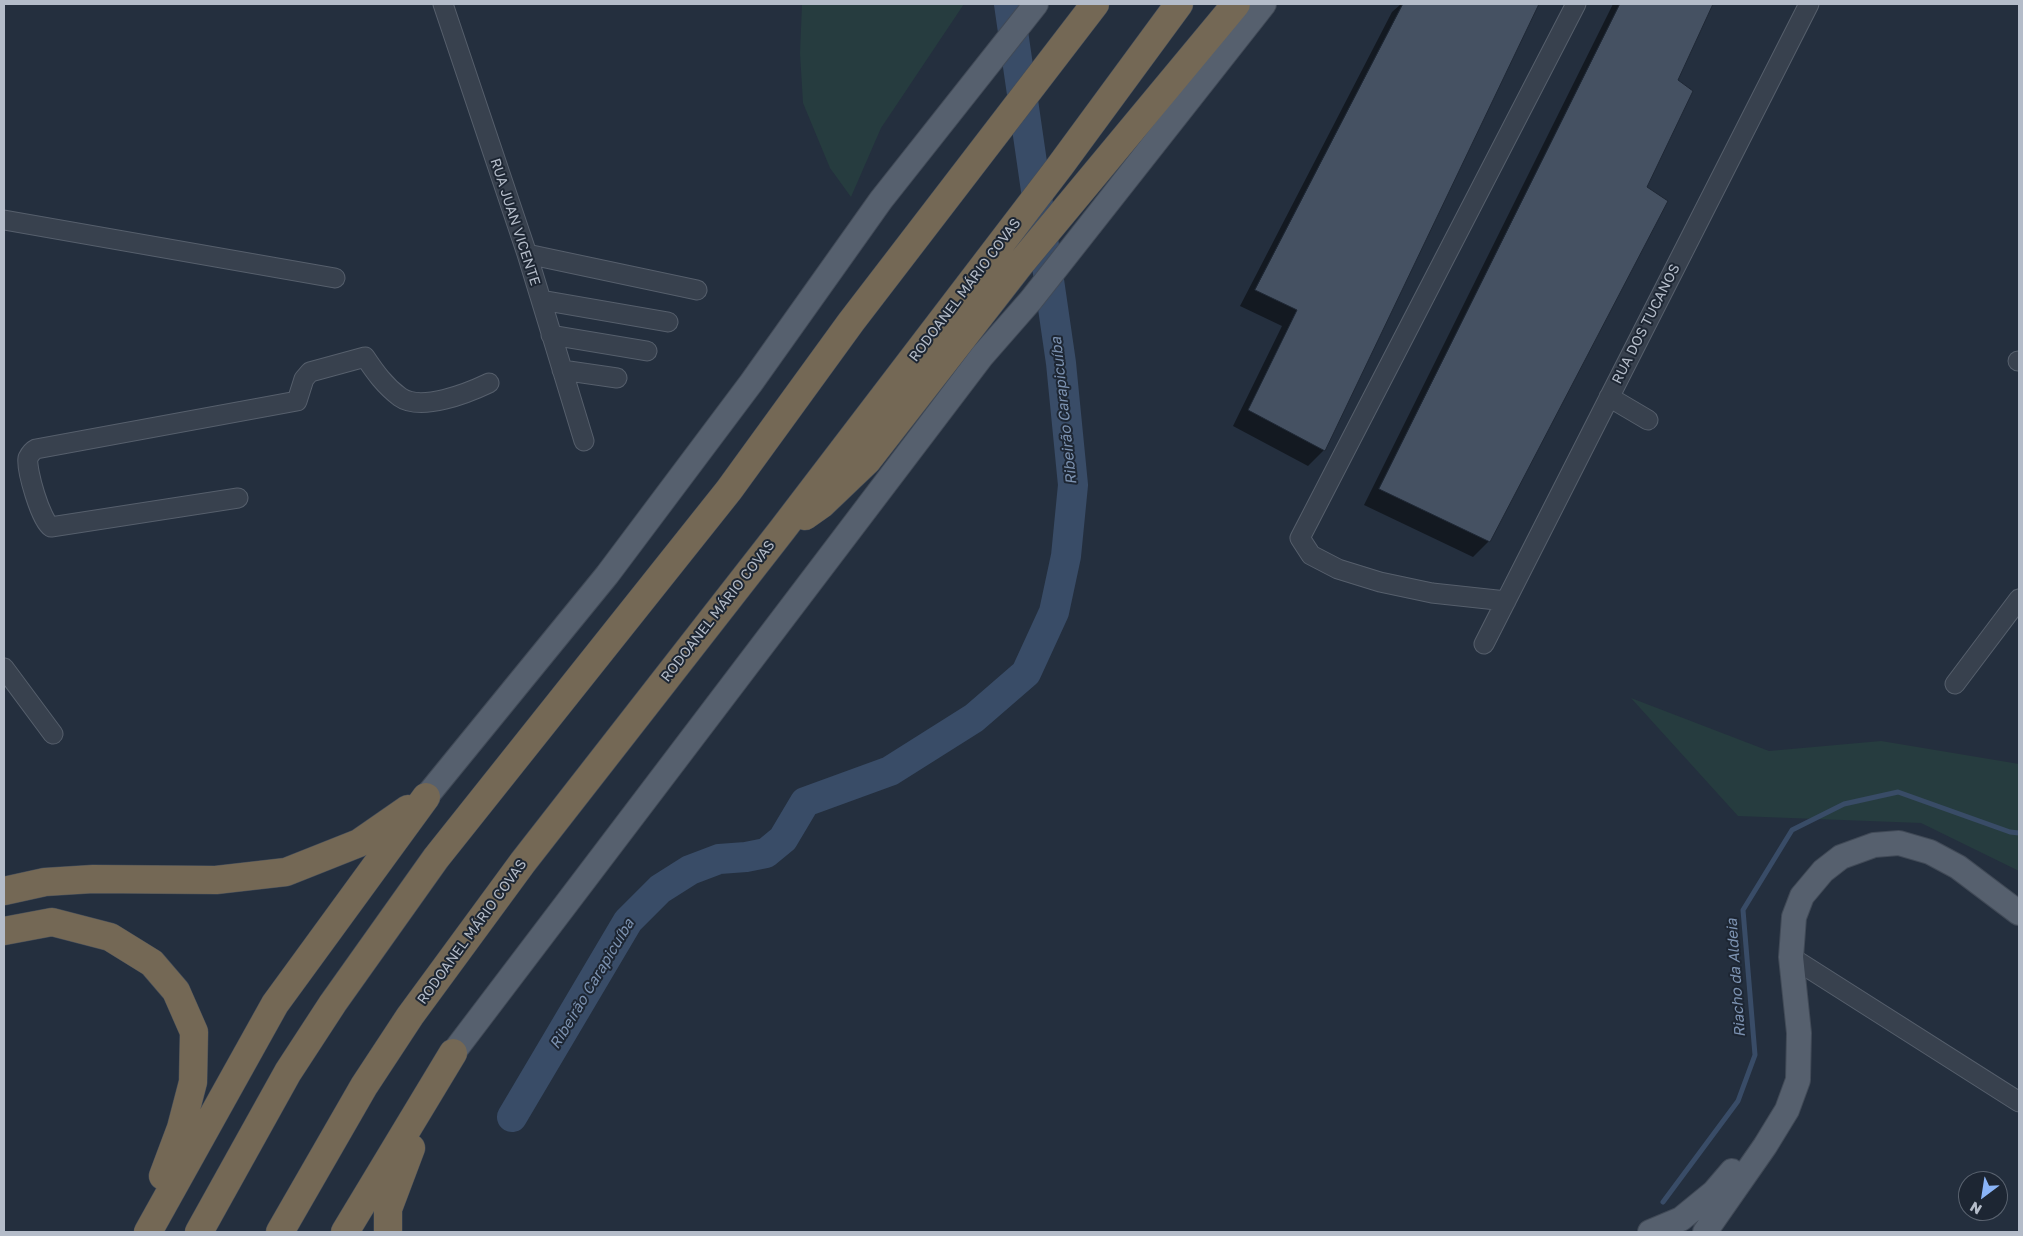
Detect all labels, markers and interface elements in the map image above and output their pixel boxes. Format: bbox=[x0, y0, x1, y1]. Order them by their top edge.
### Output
street label: RUA JUAN VICENTE bbox=[486, 156, 544, 288]
street label: RODOANEL MÁRIO COVAS bbox=[906, 215, 1024, 365]
street label: RUA DOS TUCANOS bbox=[1609, 261, 1683, 387]
water label: Ribeirão Carapicuíba bbox=[1047, 336, 1081, 486]
street label: RODOANEL MÁRIO COVAS bbox=[658, 537, 778, 685]
street label: RODOANEL MÁRIO COVAS bbox=[414, 856, 530, 1008]
water label: Ribeirão Carapicuíba bbox=[546, 916, 638, 1052]
water label: Riacho da Aldeia bbox=[1723, 918, 1749, 1038]
north arrow bbox=[1958, 1171, 2008, 1221]
text: N bbox=[1967, 1198, 1984, 1218]

